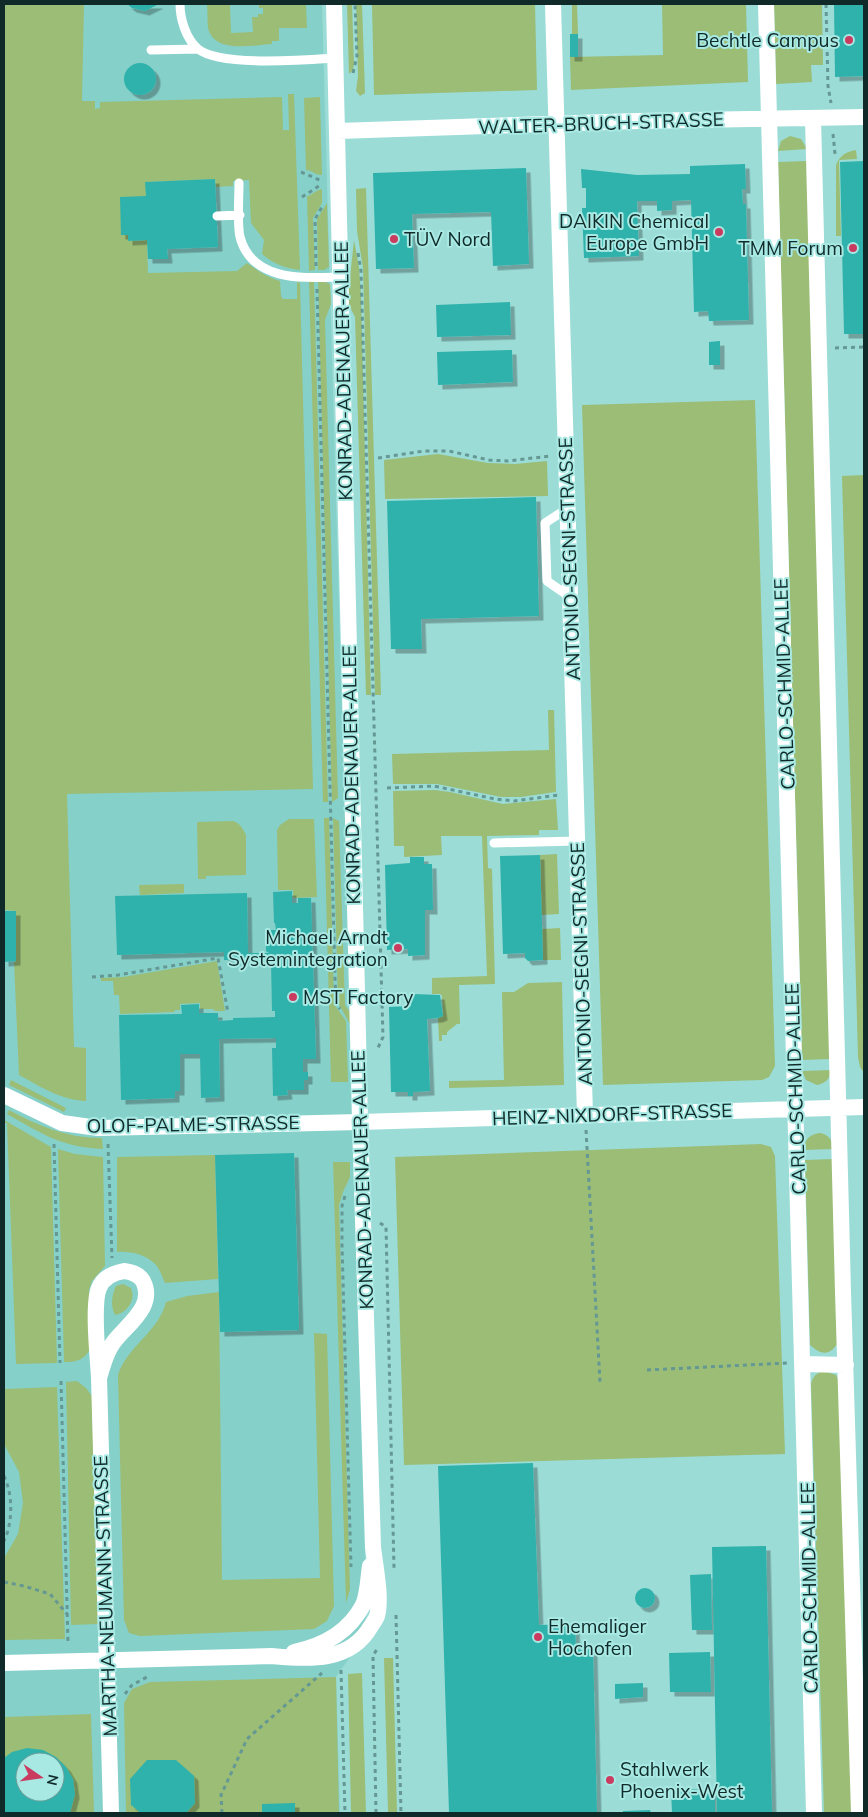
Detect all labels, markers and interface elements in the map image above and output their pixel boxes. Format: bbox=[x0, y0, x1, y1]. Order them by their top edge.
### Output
place label: Bechtle Campus bbox=[696, 28, 839, 52]
marker: Bechtle Campus bbox=[843, 34, 855, 46]
street label: WALTER-BRUCH-STRASSE bbox=[478, 107, 724, 139]
place label: DAIKIN Chemical Europe GmbH bbox=[559, 209, 709, 255]
marker: DAIKIN Chemical Europe GmbH bbox=[713, 226, 725, 238]
place label: TÜV Nord bbox=[404, 227, 491, 251]
marker: TÜV Nord bbox=[388, 233, 400, 245]
place label: TMM Forum bbox=[738, 236, 843, 260]
street label: KONRAD-ADENAUER-ALLEE bbox=[329, 241, 357, 501]
marker: TMM Forum bbox=[847, 242, 859, 254]
street label: ANTONIO-SEGNI-STRASSE bbox=[553, 437, 585, 681]
street label: CARLO-SCHMID-ALLEE bbox=[768, 578, 800, 790]
street label: KONRAD-ADENAUER-ALLEE bbox=[337, 645, 365, 905]
street label: ANTONIO-SEGNI-STRASSE bbox=[565, 842, 597, 1086]
place label: Michael Arndt Systemintegration bbox=[228, 925, 388, 971]
marker: Michael Arndt Systemintegration bbox=[392, 942, 404, 954]
street label: CARLO-SCHMID-ALLEE bbox=[779, 983, 811, 1195]
place label: MST Factory bbox=[303, 985, 413, 1009]
marker: MST Factory bbox=[287, 991, 299, 1003]
street label: KONRAD-ADENAUER-ALLEE bbox=[345, 1050, 379, 1310]
street label: HEINZ-NIXDORF-STRASSE bbox=[491, 1098, 733, 1130]
street label: OLOF-PALME-STRASSE bbox=[86, 1110, 300, 1138]
street label: MARTHA-NEUMANN-STRASSE bbox=[88, 1455, 122, 1737]
street label: CARLO-SCHMID-ALLEE bbox=[795, 1482, 823, 1694]
place label: Ehemaliger Hochofen bbox=[548, 1614, 647, 1660]
marker: Ehemaliger Hochofen bbox=[532, 1631, 544, 1643]
north arrow bbox=[15, 1752, 65, 1802]
place label: Stahlwerk Phoenix-West bbox=[620, 1757, 744, 1803]
text: N bbox=[43, 1773, 63, 1787]
marker: Stahlwerk Phoenix-West bbox=[604, 1774, 616, 1786]

